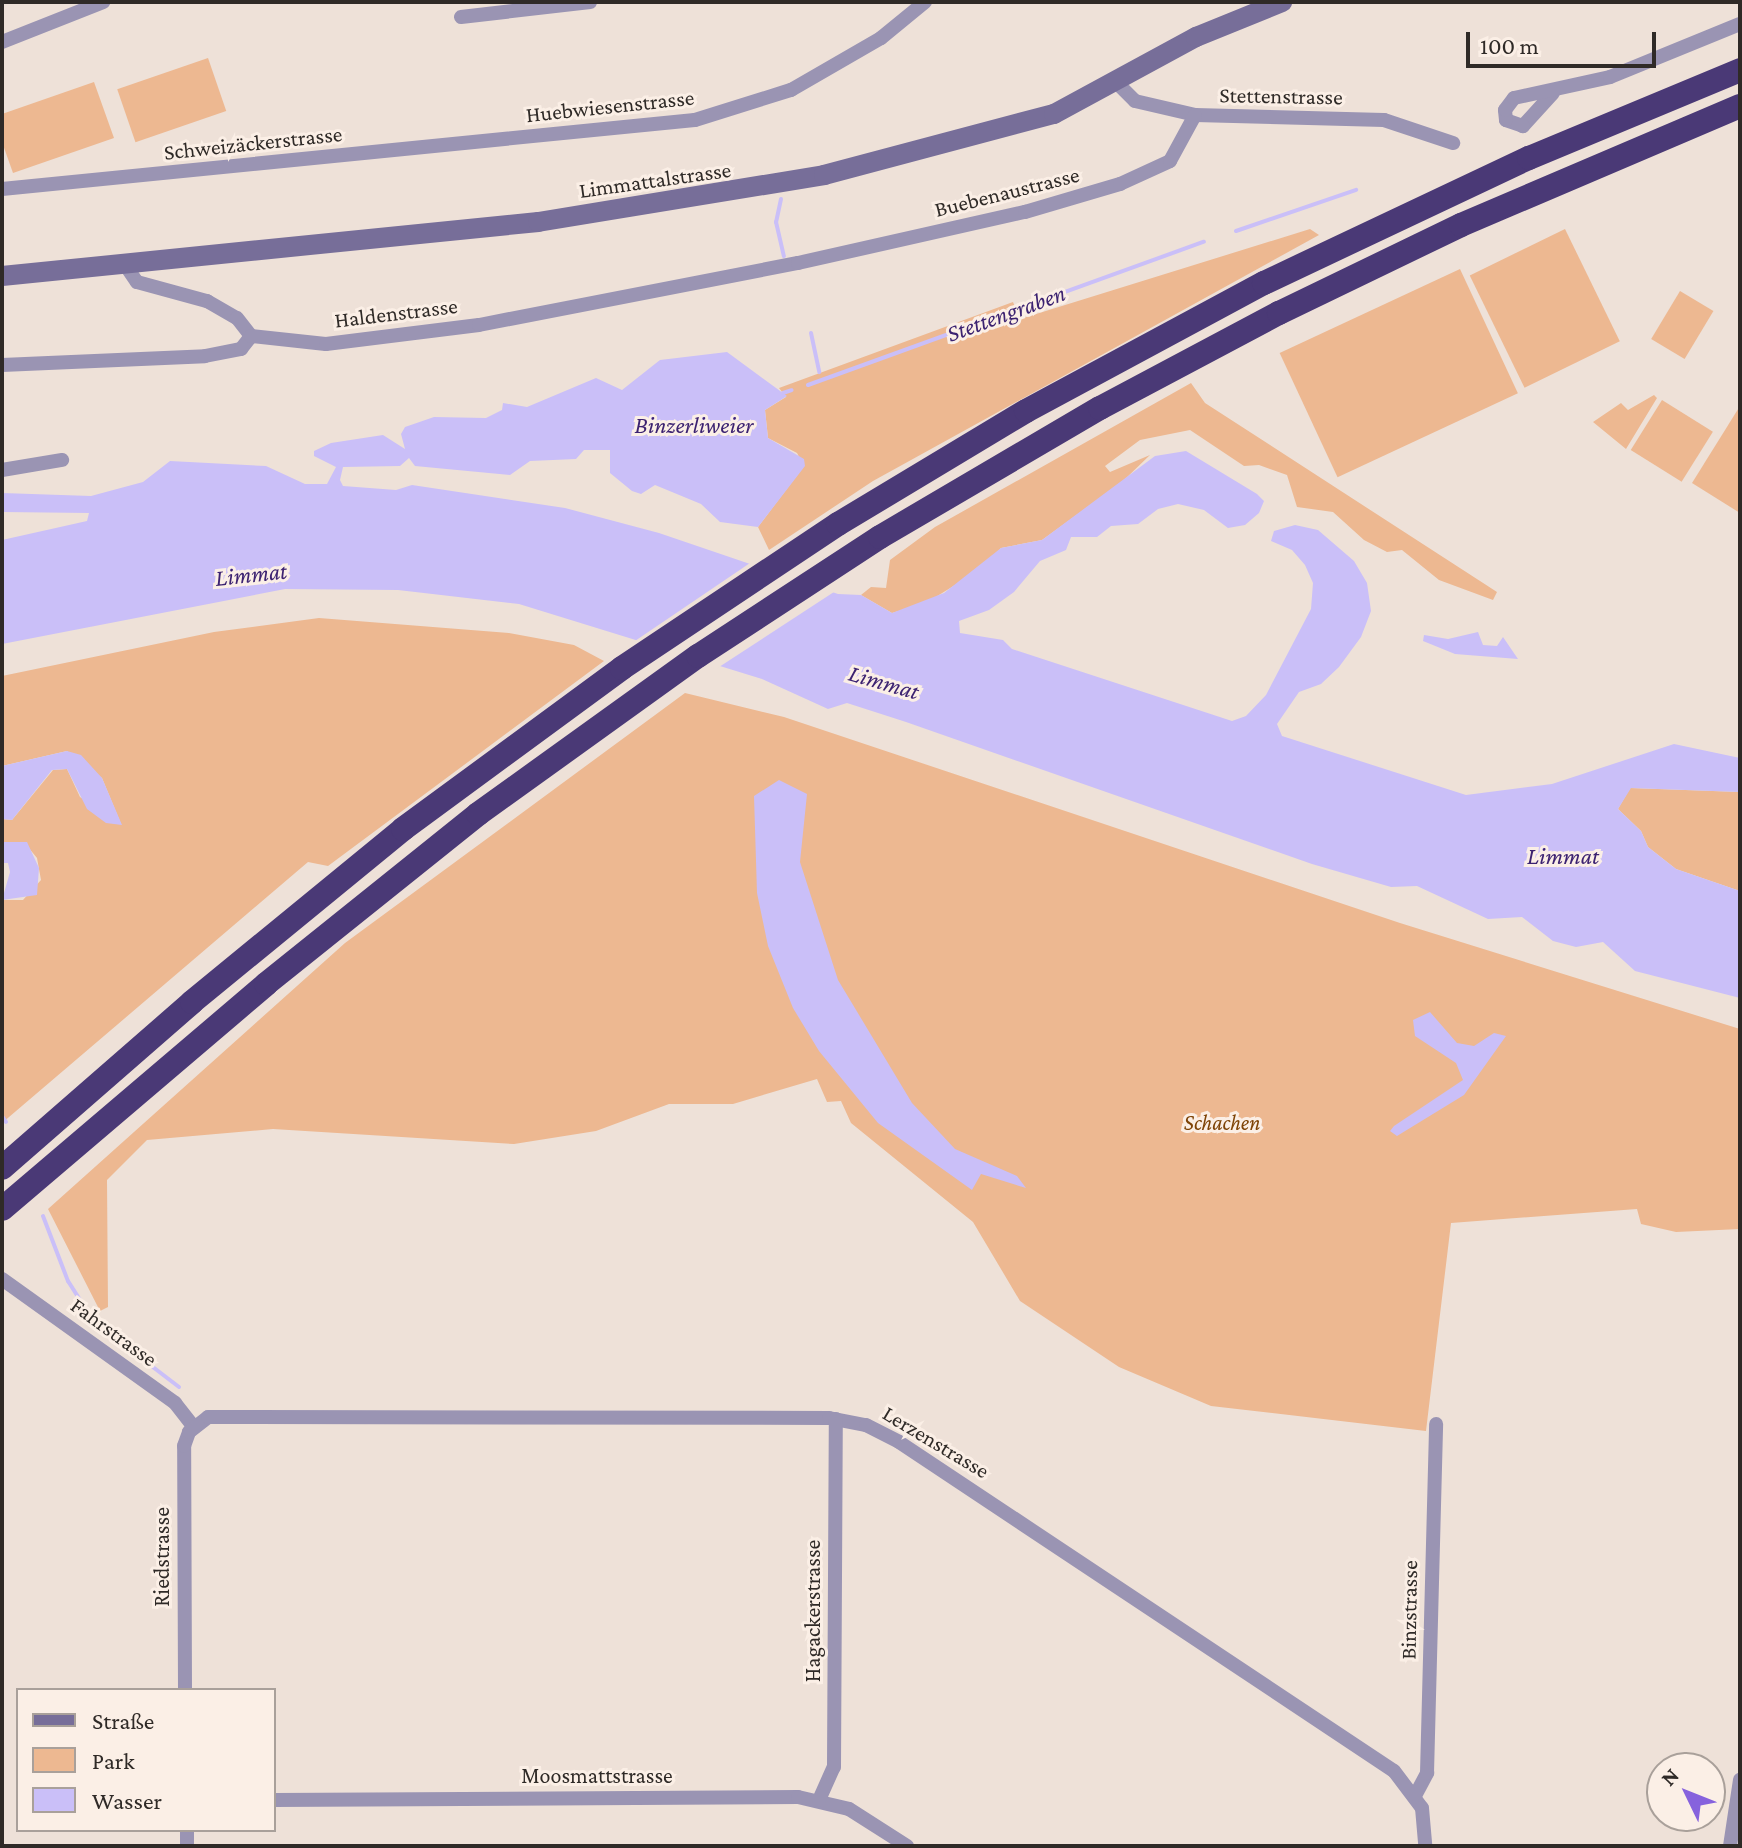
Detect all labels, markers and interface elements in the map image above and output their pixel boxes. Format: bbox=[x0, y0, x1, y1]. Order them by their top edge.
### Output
scale bar bbox=[1470, 16, 1660, 66]
text: 100 m bbox=[1480, 32, 1539, 59]
street label: Stettenstrasse bbox=[1219, 82, 1343, 110]
street label: Huebwiesenstrasse bbox=[525, 84, 695, 128]
street label: Schweizäckerstrasse bbox=[163, 121, 343, 165]
street label: Limmattalstrasse bbox=[577, 156, 733, 204]
street label: Buebenaustrasse bbox=[932, 161, 1082, 223]
water label: Stettengraben bbox=[943, 278, 1069, 348]
street label: Haldenstrasse bbox=[333, 292, 459, 334]
water label: Binzerliweier bbox=[635, 411, 753, 439]
water label: Limmat bbox=[214, 556, 288, 592]
water label: Limmat bbox=[845, 658, 923, 706]
water label: Limmat bbox=[1527, 842, 1599, 870]
park label: Schachen bbox=[1184, 1110, 1260, 1136]
street label: Fahrstrasse bbox=[66, 1292, 162, 1372]
street label: Lerzenstrasse bbox=[878, 1400, 994, 1484]
street label: Riedstrasse bbox=[149, 1507, 175, 1607]
street label: Hagackerstrasse bbox=[800, 1540, 826, 1682]
street label: Binzstrasse bbox=[1395, 1560, 1423, 1660]
legend bbox=[16, 1688, 276, 1832]
text: Straße bbox=[92, 1707, 154, 1734]
text: Park bbox=[92, 1747, 135, 1774]
north arrow bbox=[1646, 1752, 1726, 1832]
street label: Moosmattstrasse bbox=[521, 1763, 673, 1789]
text: N bbox=[1655, 1763, 1684, 1791]
text: Wasser bbox=[92, 1787, 162, 1814]

